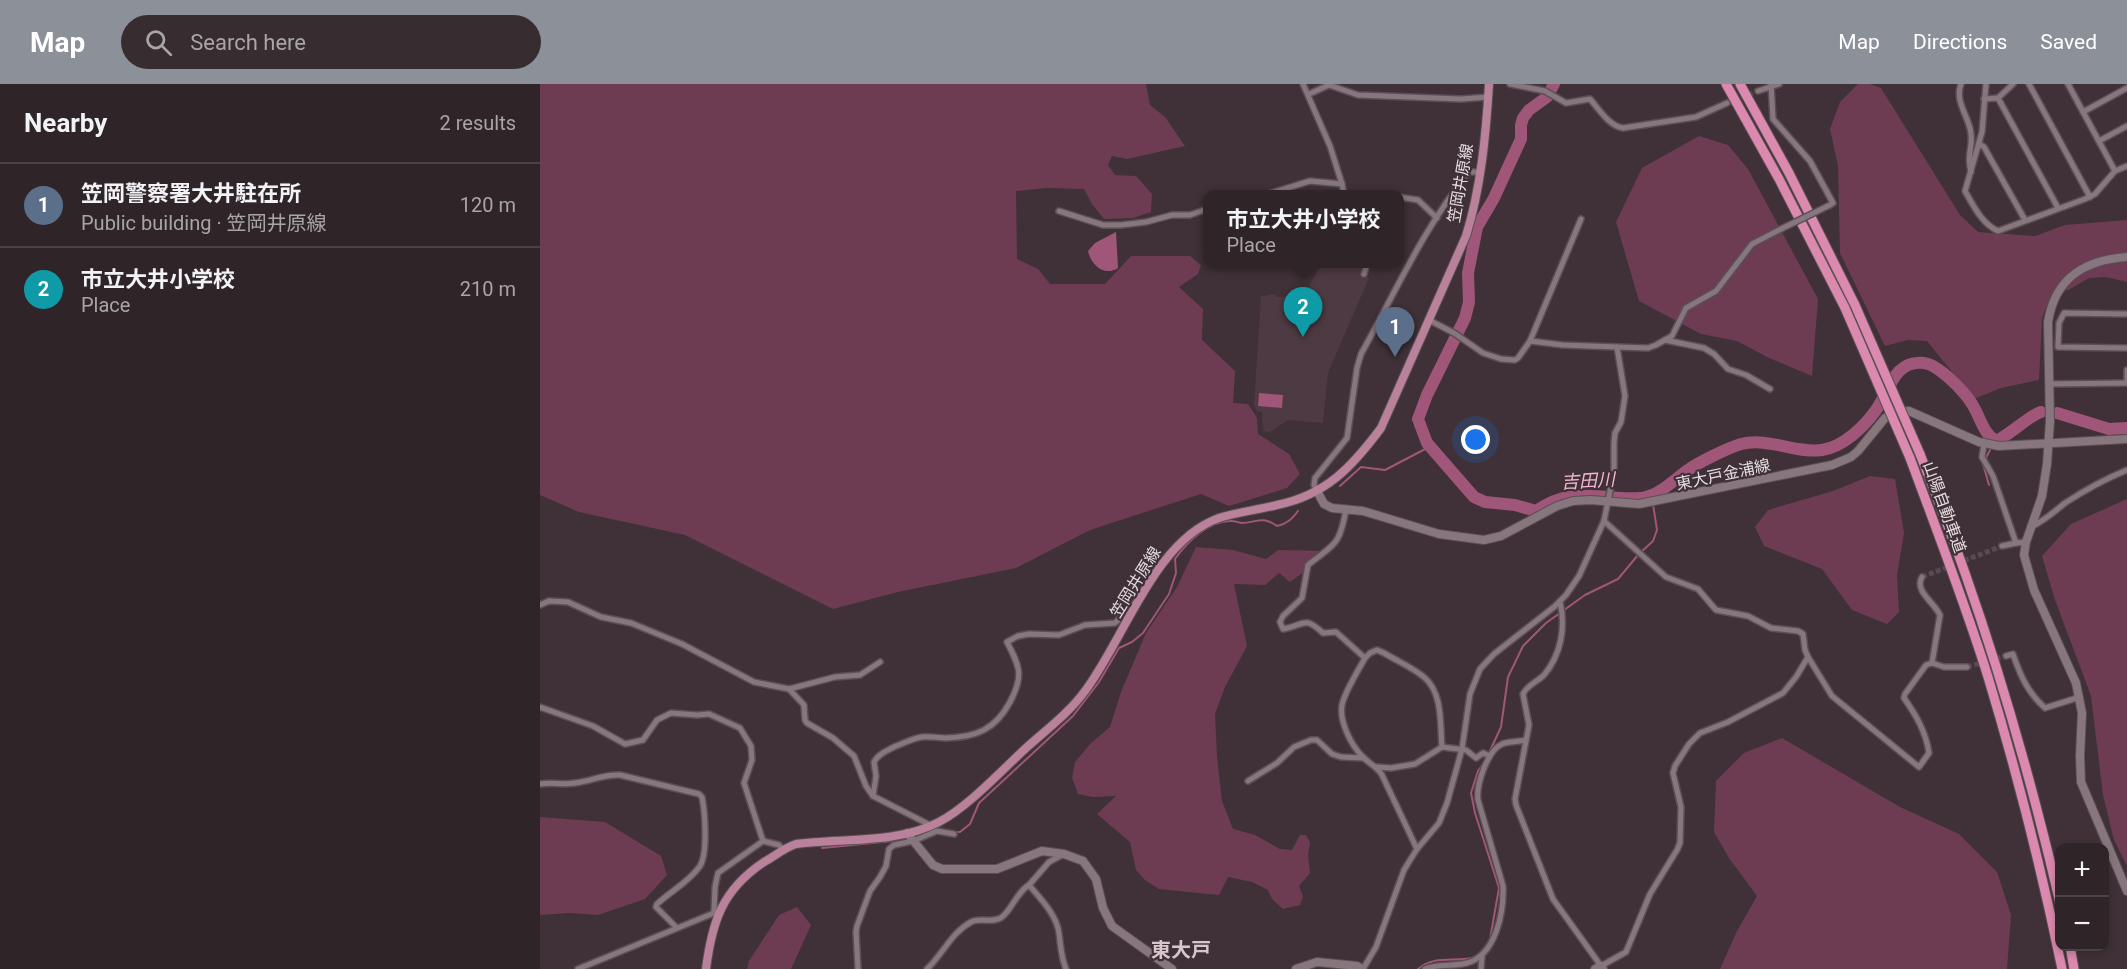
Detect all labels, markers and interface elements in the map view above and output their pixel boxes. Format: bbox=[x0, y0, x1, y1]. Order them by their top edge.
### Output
search box bbox=[121, 15, 541, 69]
text: Map bbox=[30, 26, 85, 59]
icon: search bbox=[142, 26, 175, 59]
text: Search here bbox=[190, 30, 306, 55]
text: Map bbox=[1838, 30, 1880, 54]
text: Directions bbox=[1913, 30, 2007, 54]
text: Saved bbox=[2040, 30, 2097, 54]
text: Nearby bbox=[24, 108, 107, 138]
text: 2 results bbox=[440, 111, 516, 135]
street label: 笠岡井原線 bbox=[1444, 142, 1477, 224]
text: 笠岡警察署大井駐在所 bbox=[81, 181, 301, 206]
popup bbox=[1203, 190, 1404, 268]
text: 1 bbox=[38, 193, 49, 217]
text: 120 m bbox=[460, 193, 516, 217]
text: 市立大井小学校 bbox=[1226, 207, 1381, 232]
text: Public building · 笠岡井原線 bbox=[81, 211, 327, 235]
text: Place bbox=[1226, 233, 1276, 257]
text: 市立大井小学校 bbox=[81, 267, 235, 292]
text: 2 bbox=[38, 277, 49, 301]
text: 210 m bbox=[460, 277, 516, 301]
pin: 2 bbox=[1284, 288, 1323, 337]
text: Place bbox=[81, 293, 130, 317]
pin: 1 bbox=[1376, 308, 1414, 357]
your location bbox=[1461, 425, 1490, 454]
street label: 東大戸金浦線 bbox=[1674, 455, 1772, 494]
street label: 山陽自動車道 bbox=[1919, 459, 1970, 556]
water label: 吉田川 bbox=[1560, 468, 1617, 492]
street label: 笠岡井原線 bbox=[1106, 543, 1165, 621]
map controls bbox=[2055, 843, 2109, 951]
button: + bbox=[2055, 843, 2109, 897]
button: − bbox=[2055, 897, 2109, 951]
district label: 東大戸 bbox=[1151, 938, 1211, 962]

